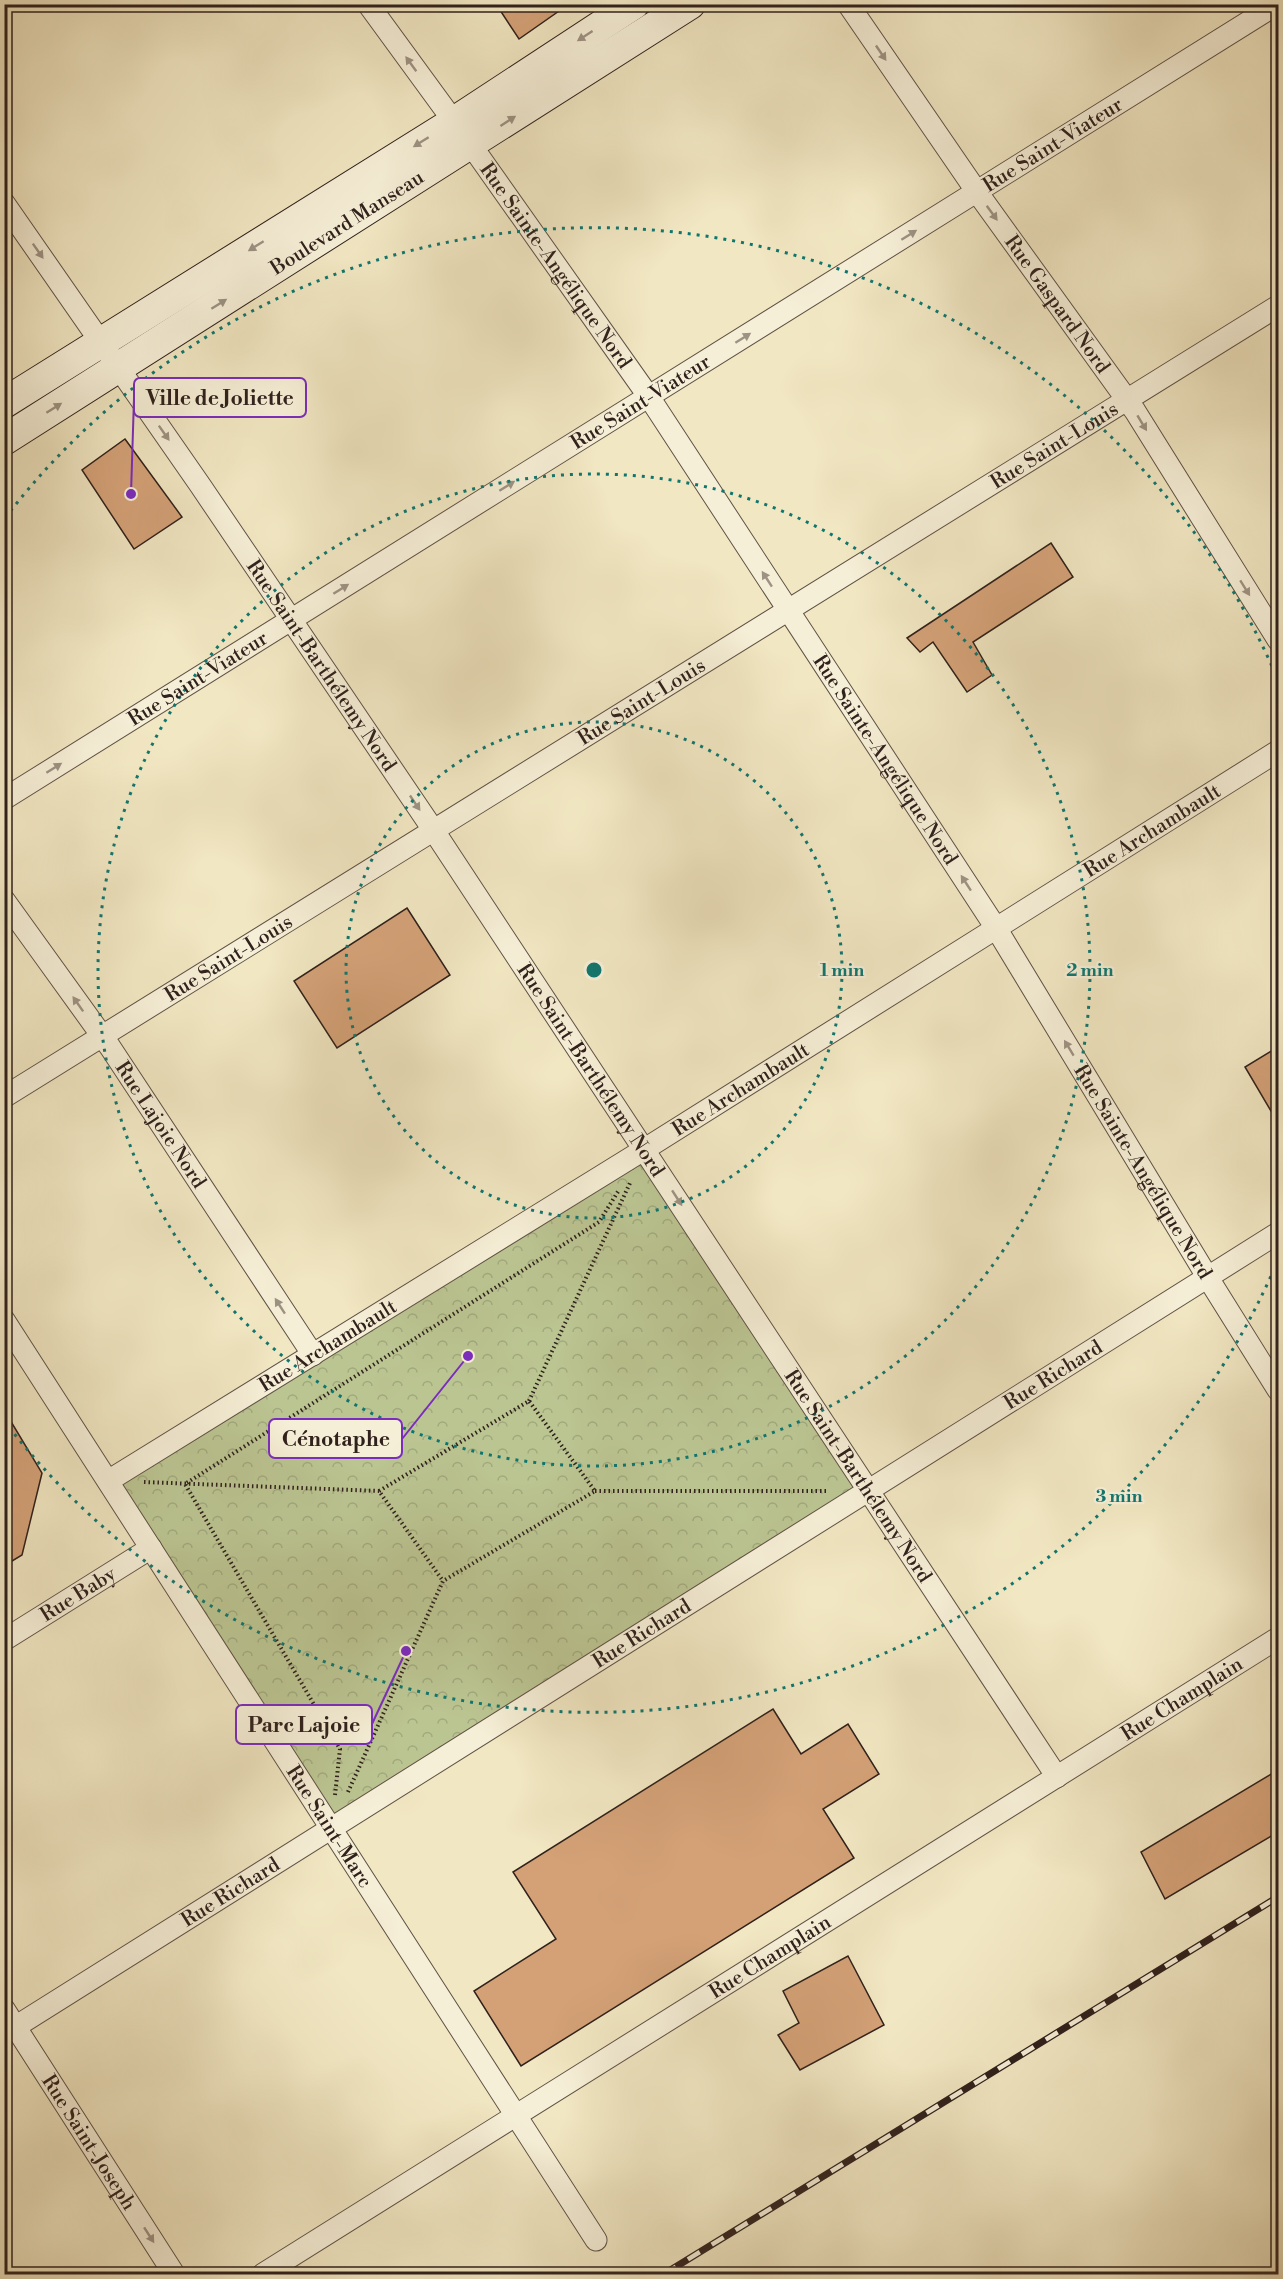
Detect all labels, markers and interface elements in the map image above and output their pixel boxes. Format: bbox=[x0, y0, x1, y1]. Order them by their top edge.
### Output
one-way arrow bbox=[577, 31, 593, 42]
one-way arrow bbox=[875, 44, 887, 60]
one-way arrow bbox=[406, 56, 418, 71]
street label: Rue Saint-Viateur bbox=[979, 92, 1128, 199]
one-way arrow bbox=[499, 116, 516, 127]
one-way arrow bbox=[413, 137, 430, 148]
street label: Rue Sainte-Angélique Nord bbox=[473, 158, 637, 375]
street label: Boulevard Manseau bbox=[265, 165, 429, 282]
one-way arrow bbox=[986, 205, 998, 221]
one-way arrow bbox=[901, 229, 917, 240]
street label: Rue Gaspard Nord bbox=[998, 231, 1115, 379]
one-way arrow bbox=[248, 240, 264, 251]
one-way arrow bbox=[32, 242, 44, 258]
one-way arrow bbox=[211, 299, 227, 310]
one-way arrow bbox=[735, 332, 751, 343]
street label: Rue Saint-Viateur bbox=[566, 350, 716, 456]
callout: Ville de Joliette bbox=[134, 378, 306, 417]
text: Ville de Joliette bbox=[145, 386, 294, 412]
street label: Rue Saint-Louis bbox=[986, 397, 1123, 495]
one-way arrow bbox=[46, 403, 62, 414]
one-way arrow bbox=[1136, 415, 1147, 431]
one-way arrow bbox=[158, 424, 170, 440]
one-way arrow bbox=[498, 480, 515, 491]
street label: Rue Saint-Barthélemy Nord bbox=[240, 555, 401, 777]
one-way arrow bbox=[762, 571, 773, 587]
one-way arrow bbox=[1240, 580, 1251, 596]
one-way arrow bbox=[333, 583, 349, 594]
street label: Rue Saint-Viateur bbox=[124, 626, 273, 733]
street label: Rue Sainte-Angélique Nord bbox=[807, 650, 963, 871]
street label: Rue Saint-Louis bbox=[573, 654, 711, 752]
one-way arrow bbox=[46, 762, 62, 773]
street label: Rue Archambault bbox=[1079, 779, 1226, 884]
one-way arrow bbox=[409, 794, 421, 810]
one-way arrow bbox=[961, 874, 972, 891]
street label: Rue Saint-Louis bbox=[161, 910, 298, 1008]
street label: Rue Saint-Barthélemy Nord bbox=[511, 959, 670, 1183]
text: 1 min bbox=[820, 959, 864, 982]
text: 2 min bbox=[1066, 959, 1114, 982]
centre of rings bbox=[584, 960, 604, 980]
one-way arrow bbox=[73, 997, 85, 1012]
street label: Rue Archambault bbox=[668, 1038, 814, 1143]
one-way arrow bbox=[1063, 1040, 1074, 1057]
street label: Rue Lajoie Nord bbox=[109, 1057, 211, 1194]
street label: Rue Sainte-Angélique Nord bbox=[1068, 1060, 1217, 1285]
one-way arrow bbox=[671, 1190, 682, 1206]
street label: Rue Archambault bbox=[255, 1295, 402, 1399]
one-way arrow bbox=[275, 1297, 286, 1314]
street label: Rue Richard bbox=[1000, 1335, 1108, 1416]
street label: Rue Saint-Barthélemy Nord bbox=[778, 1365, 937, 1588]
callout: Cénotaphe bbox=[269, 1419, 402, 1458]
text: Cénotaphe bbox=[282, 1427, 390, 1453]
text: 3 min bbox=[1096, 1485, 1142, 1508]
street label: Rue Baby bbox=[36, 1562, 121, 1628]
street label: Rue Richard bbox=[588, 1594, 697, 1675]
street label: Rue Champlain bbox=[1117, 1652, 1248, 1747]
callout: Parc Lajoie bbox=[236, 1705, 372, 1744]
text: Parc Lajoie bbox=[248, 1713, 360, 1739]
street label: Rue Saint-Marc bbox=[280, 1761, 377, 1893]
street label: Rue Richard bbox=[177, 1852, 285, 1933]
street label: Rue Champlain bbox=[705, 1910, 836, 2005]
street label: Rue Saint-Joseph bbox=[35, 2070, 141, 2215]
one-way arrow bbox=[144, 2227, 155, 2244]

